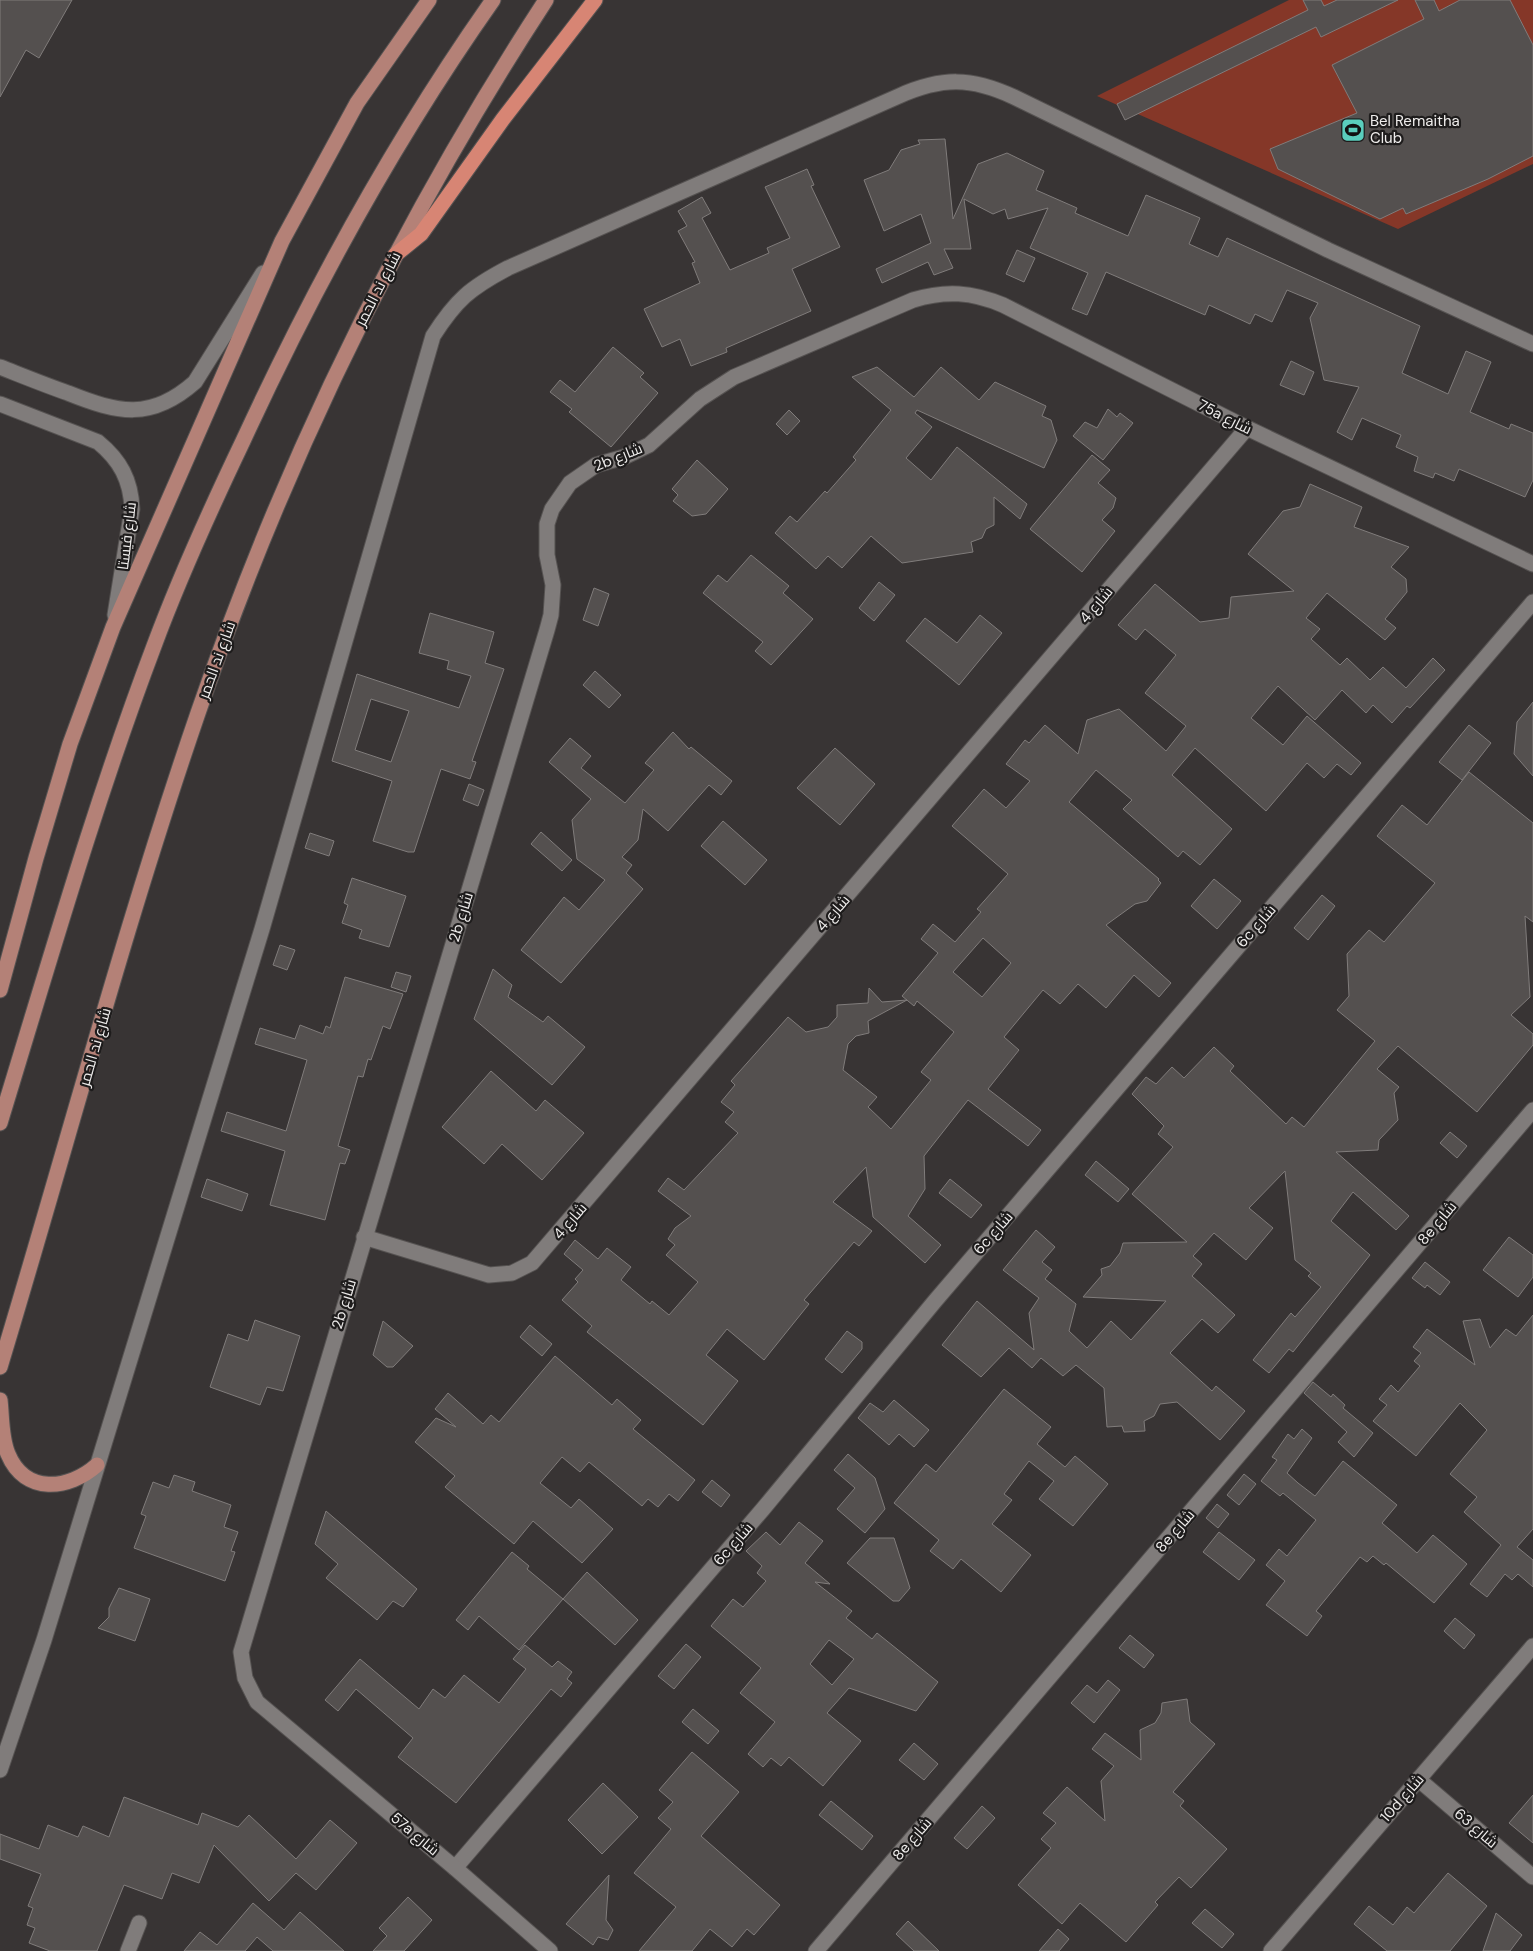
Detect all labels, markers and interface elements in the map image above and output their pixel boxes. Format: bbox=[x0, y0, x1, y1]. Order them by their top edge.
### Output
place label: Bel Remaitha Club bbox=[1370, 111, 1460, 148]
sports icon: Bel Remaitha Club bbox=[1340, 117, 1366, 143]
street label: شارع ند الحمر bbox=[350, 248, 406, 331]
street label: 75a شارع bbox=[1194, 395, 1255, 440]
street label: 2b شارع bbox=[591, 438, 646, 477]
street label: شارع فيستا bbox=[113, 501, 142, 571]
street label: شارع 4 bbox=[1075, 582, 1118, 628]
street label: شارع ند الحمر bbox=[193, 619, 241, 703]
street label: 2b شارع bbox=[444, 890, 479, 945]
street label: شارع 4 bbox=[812, 891, 855, 936]
street label: 6c شارع bbox=[1232, 900, 1281, 952]
street label: شارع ند الحمر bbox=[74, 1005, 117, 1090]
street label: 8e شارع bbox=[1413, 1197, 1462, 1249]
street label: شارع 4 bbox=[549, 1199, 592, 1244]
street label: 6c شارع bbox=[969, 1207, 1018, 1259]
street label: 2b شارع bbox=[327, 1277, 362, 1332]
street label: 8e شارع bbox=[1151, 1505, 1200, 1557]
street label: 6c شارع bbox=[709, 1518, 758, 1570]
street label: 10d شارع bbox=[1376, 1770, 1429, 1827]
street label: شارع 63 bbox=[1449, 1804, 1502, 1853]
street label: 57a شارع bbox=[386, 1808, 443, 1861]
street label: 8e شارع bbox=[888, 1813, 937, 1865]

